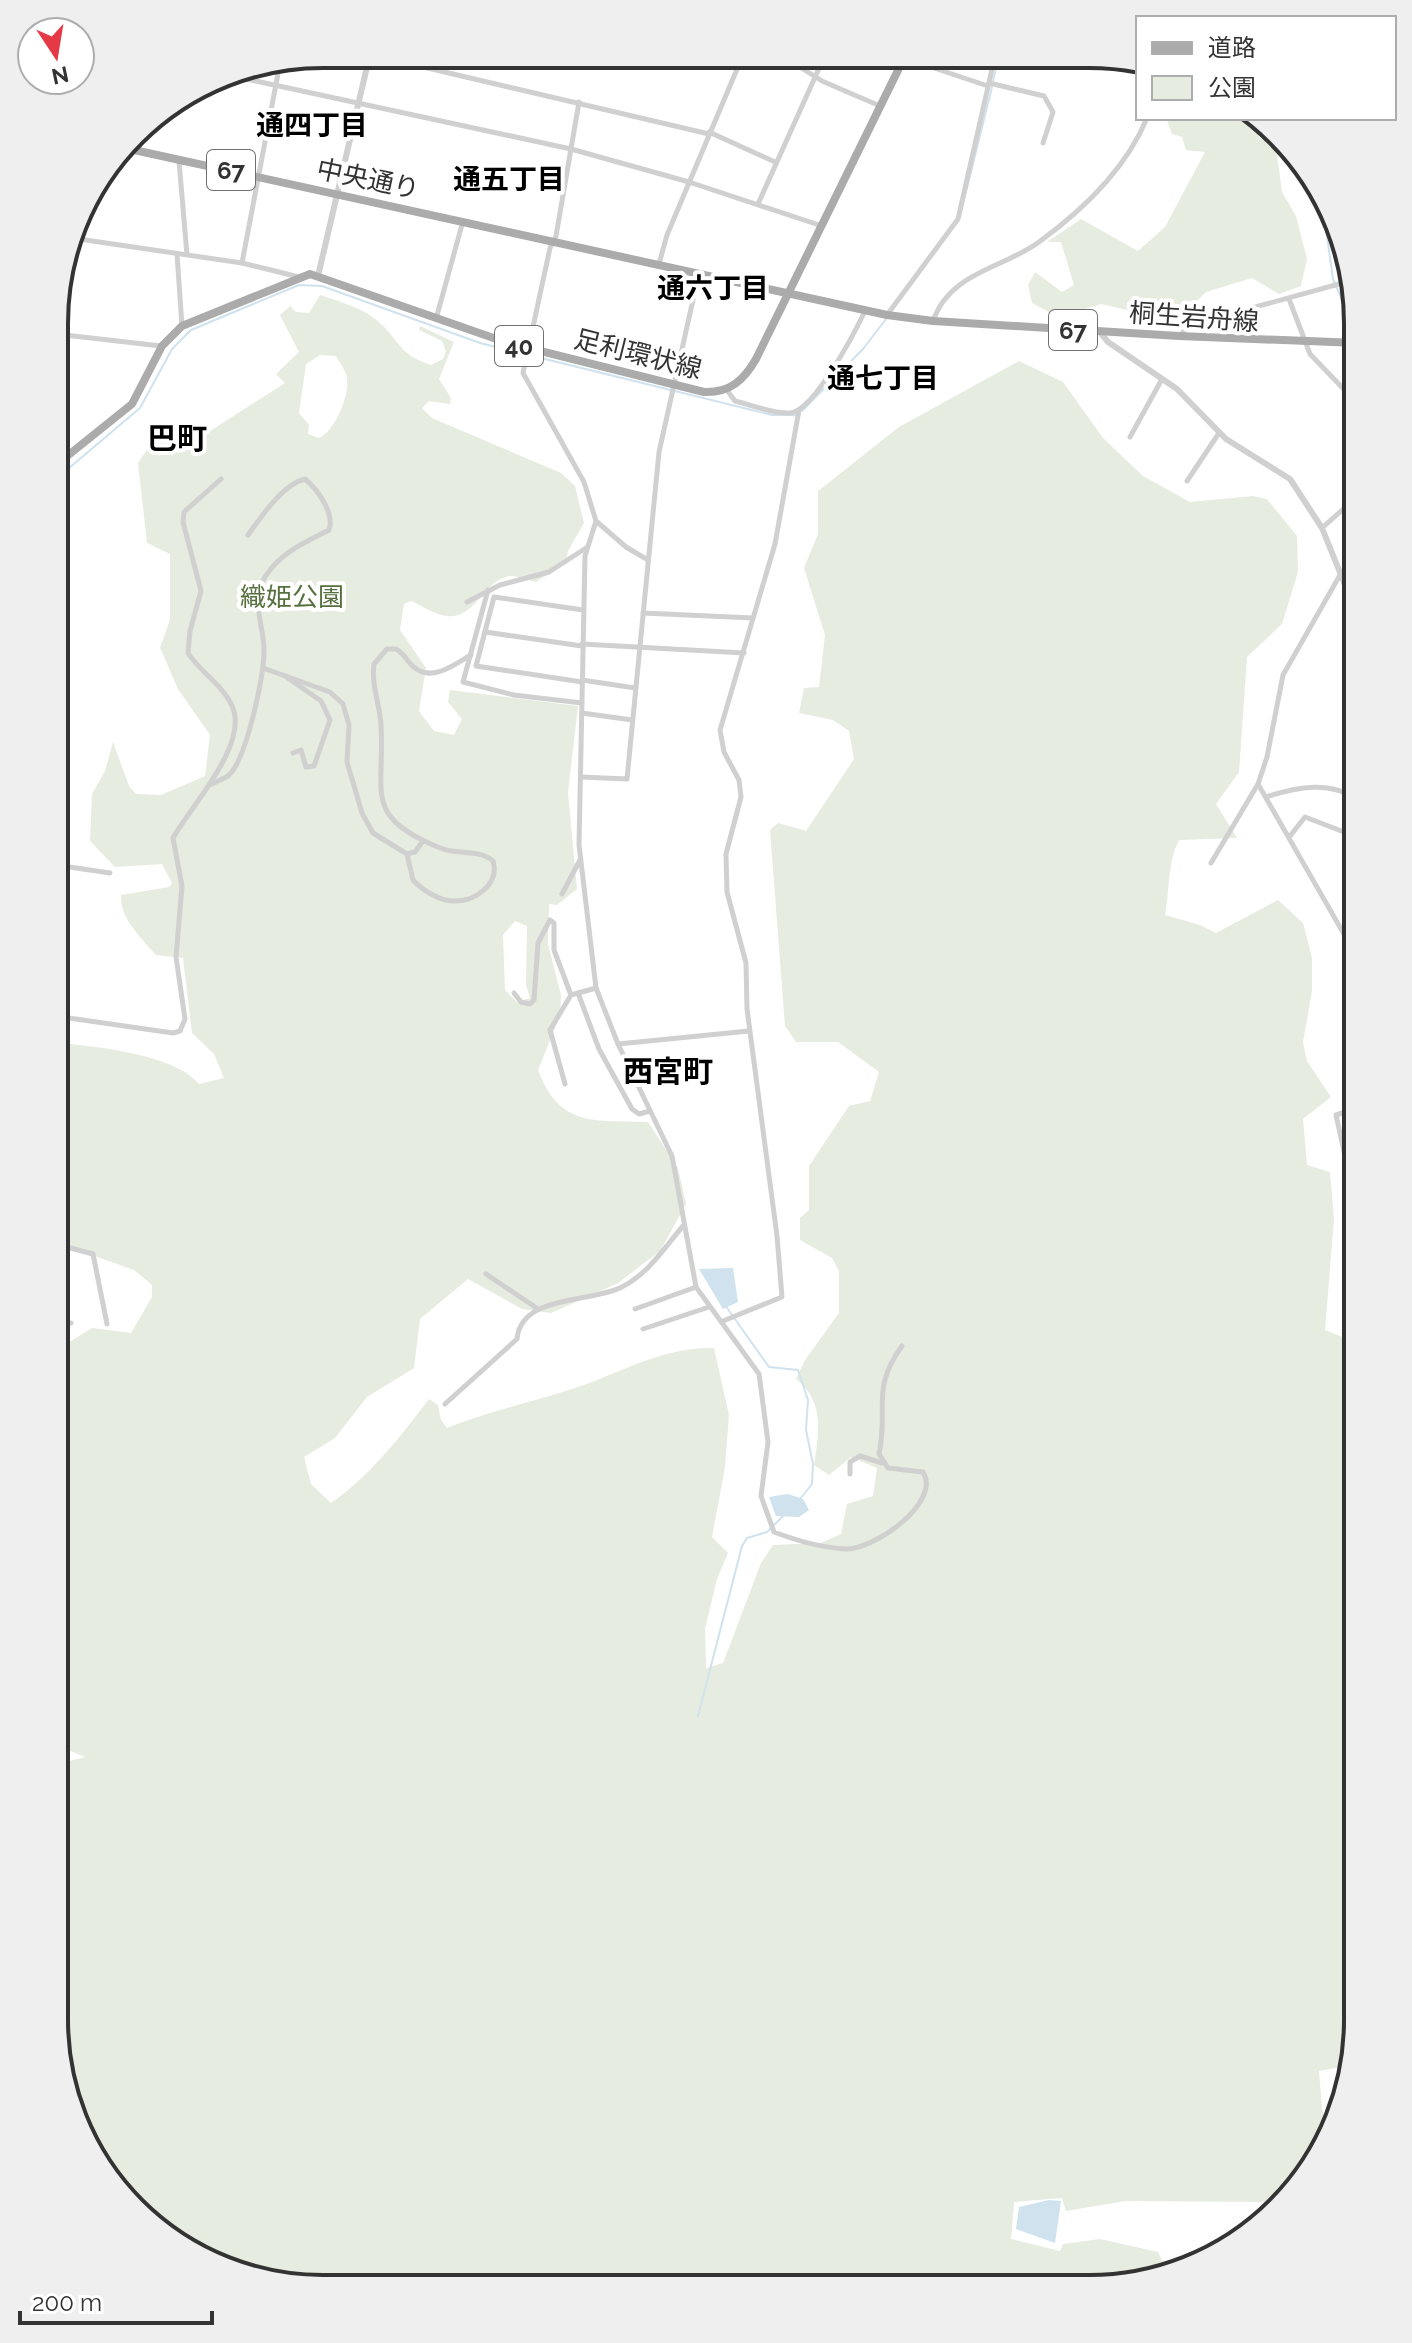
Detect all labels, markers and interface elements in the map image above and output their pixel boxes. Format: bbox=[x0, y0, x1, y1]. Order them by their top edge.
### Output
north arrow bbox=[16, 16, 96, 96]
legend bbox=[1136, 16, 1396, 120]
text: 道路 bbox=[1208, 33, 1256, 62]
text: N bbox=[49, 61, 71, 90]
text: 公園 bbox=[1208, 73, 1256, 102]
district label: 通四丁目 bbox=[256, 109, 368, 142]
road number: 67 bbox=[207, 150, 255, 190]
street label: 中央通り bbox=[314, 154, 422, 204]
district label: 通五丁目 bbox=[453, 163, 565, 196]
district label: 通六丁目 bbox=[657, 272, 769, 305]
street label: 桐生岩舟線 bbox=[1128, 298, 1260, 336]
road number: 67 bbox=[1049, 310, 1097, 350]
street label: 足利環状線 bbox=[571, 324, 705, 384]
road number: 40 bbox=[495, 326, 543, 366]
district label: 通七丁目 bbox=[827, 362, 939, 395]
district label: 巴町 bbox=[147, 421, 207, 456]
park label: 織姫公園 bbox=[240, 582, 344, 612]
district label: 西宮町 bbox=[623, 1054, 713, 1089]
scale bar bbox=[20, 2275, 212, 2325]
text: 200 m bbox=[32, 2288, 102, 2317]

